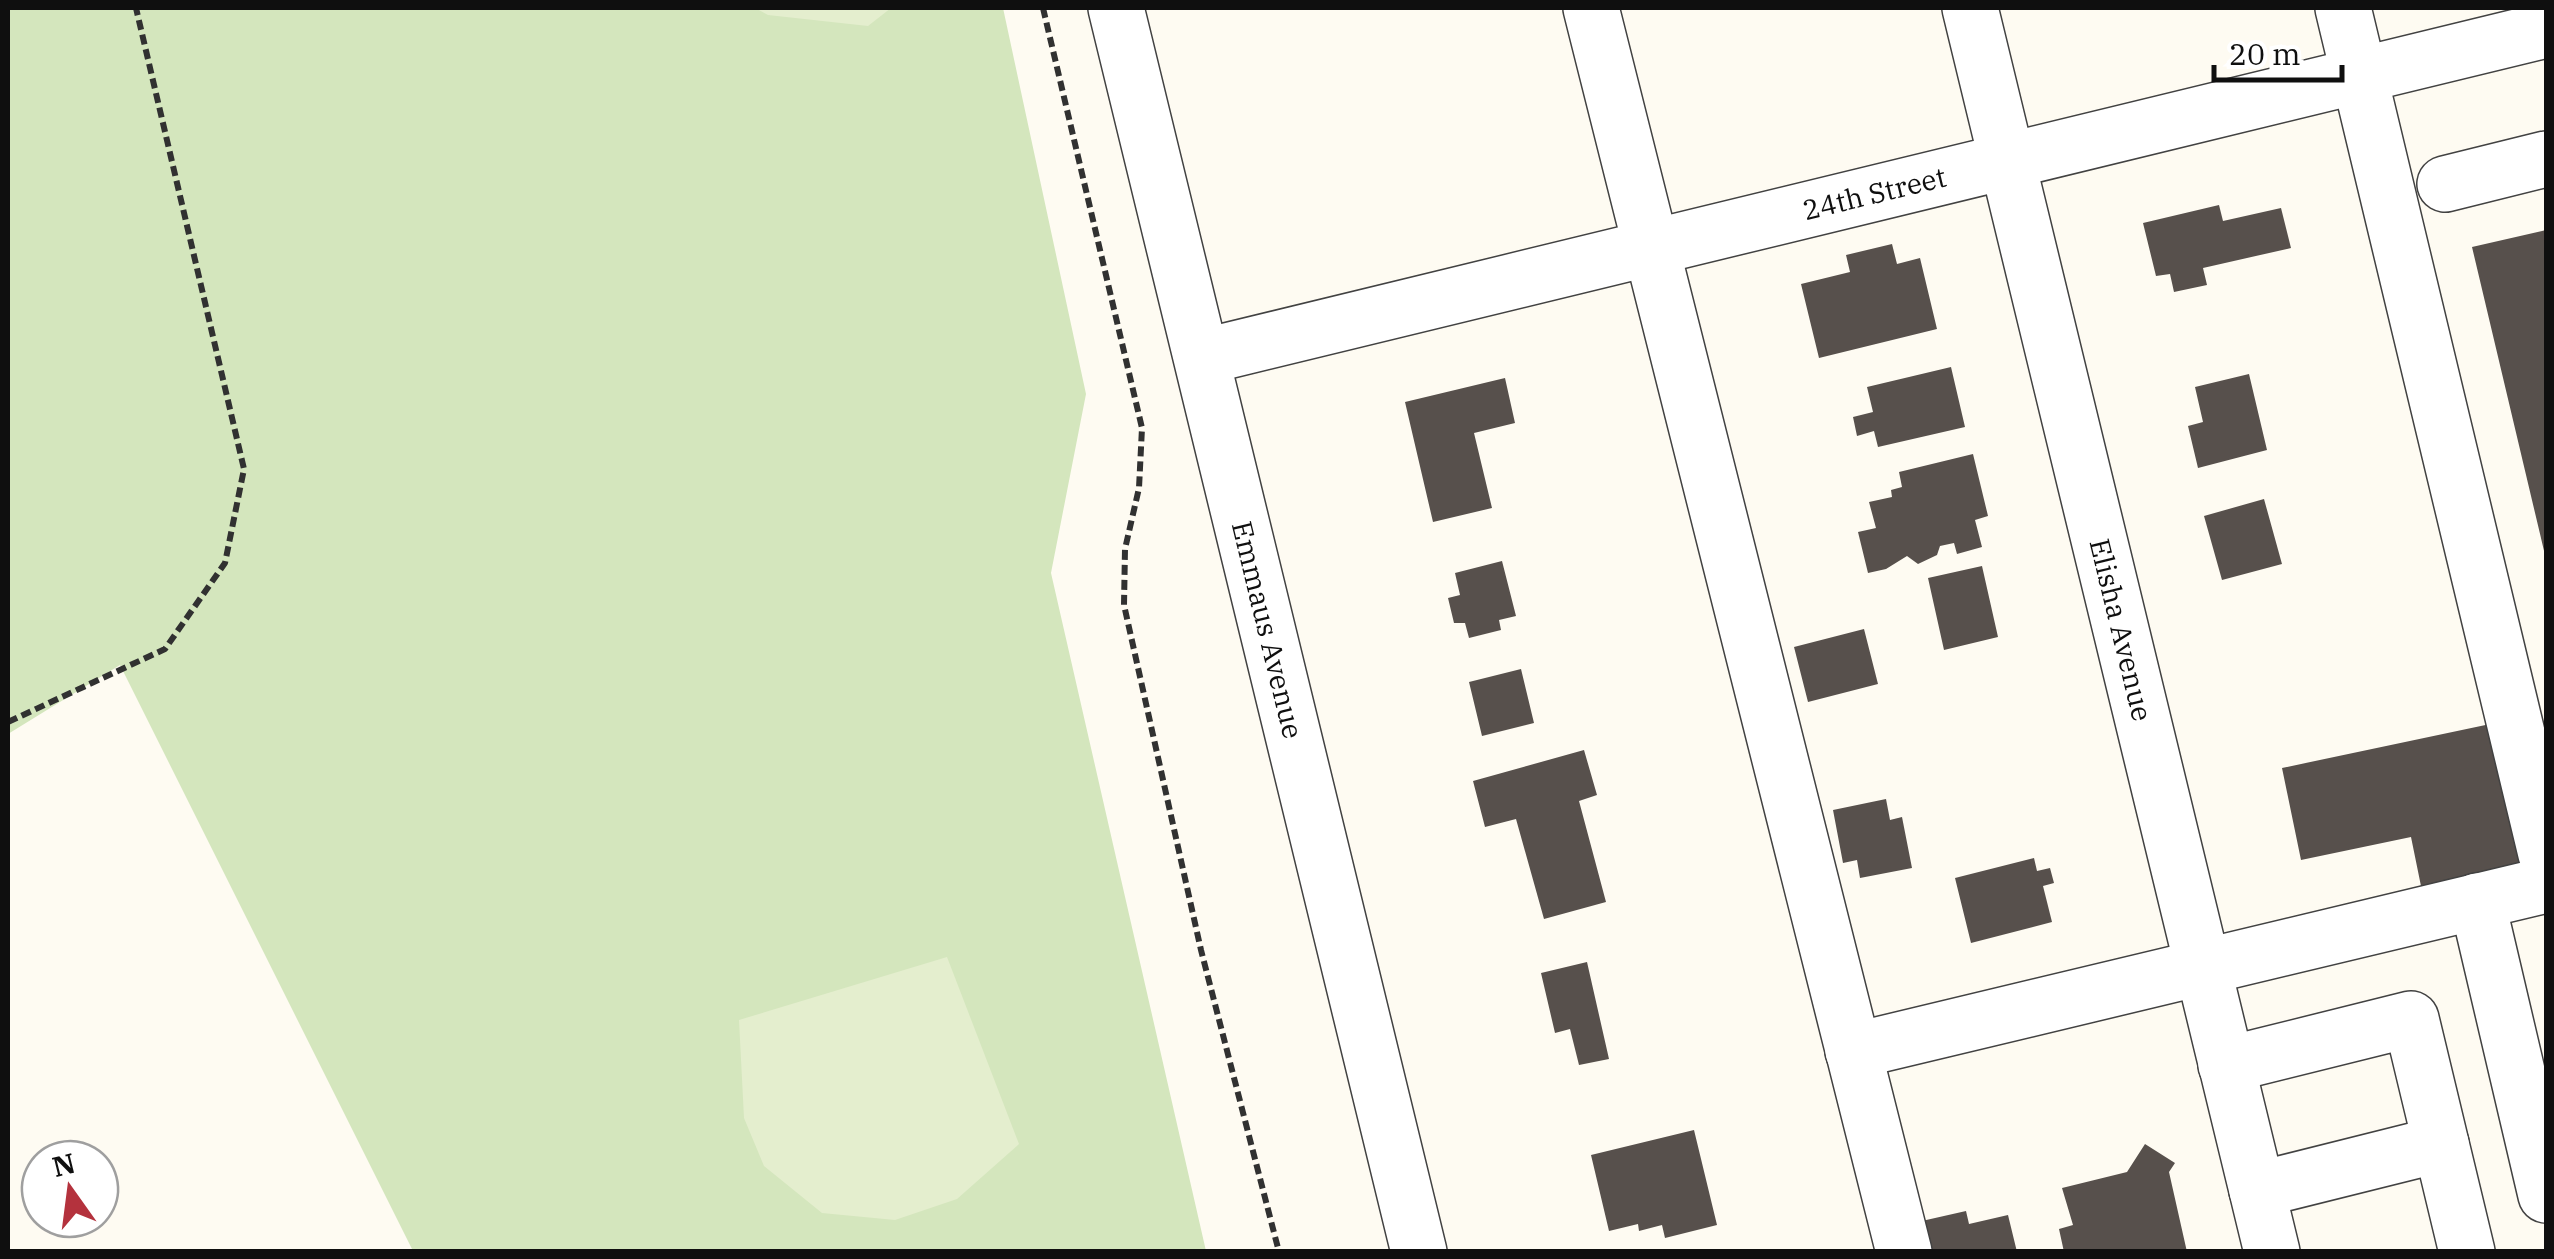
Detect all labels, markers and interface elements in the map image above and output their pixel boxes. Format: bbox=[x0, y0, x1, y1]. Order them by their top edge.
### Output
scale bar bbox=[2214, 20, 2342, 82]
text: 20 m bbox=[2229, 34, 2301, 73]
street label: 24th Street bbox=[1799, 158, 1950, 228]
street label: Emmaus Avenue bbox=[1224, 517, 1312, 742]
street label: Elisha Avenue bbox=[2081, 535, 2161, 725]
north arrow bbox=[20, 1139, 120, 1239]
text: N bbox=[49, 1144, 79, 1185]

